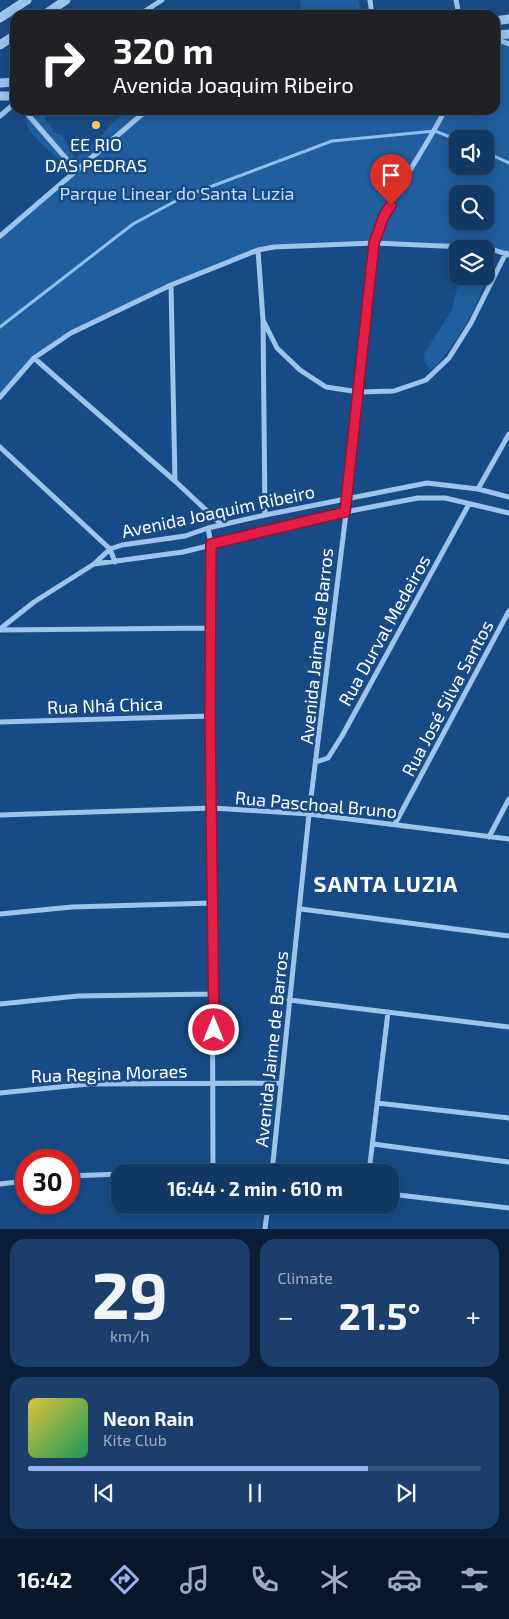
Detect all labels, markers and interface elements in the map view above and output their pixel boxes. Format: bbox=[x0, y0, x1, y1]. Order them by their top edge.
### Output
text: 320 m bbox=[113, 29, 214, 71]
icon: right bbox=[30, 30, 95, 95]
text: Avenida Joaquim Ribeiro bbox=[113, 71, 354, 97]
marker: EE RIO DAS PEDRAS bbox=[90, 119, 102, 131]
map controls bbox=[449, 130, 494, 285]
button: sound bbox=[449, 130, 494, 175]
place label: EE RIO DAS PEDRAS bbox=[45, 133, 147, 176]
pin bbox=[370, 154, 412, 205]
icon: arrive bbox=[377, 161, 405, 189]
park label: Parque Linear do Santa Luzia bbox=[59, 182, 295, 204]
button: search bbox=[449, 185, 494, 230]
button: layers bbox=[449, 240, 494, 285]
street label: Avenida Joaquim Ribeiro bbox=[119, 480, 317, 542]
street label: Avenida Jaime de Barros bbox=[295, 547, 337, 745]
street label: Rua Durval Medeiros bbox=[333, 551, 435, 709]
street label: Rua José Silva Santos bbox=[397, 616, 497, 780]
street label: Rua Nhá Chica bbox=[47, 692, 163, 718]
street label: Rua Paschoal Bruno bbox=[234, 786, 398, 822]
district label: SANTA LUZIA bbox=[314, 870, 458, 896]
street label: Avenida Jaime de Barros bbox=[250, 950, 292, 1148]
position arrow bbox=[187, 1003, 239, 1055]
street label: Rua Regina Moraes bbox=[30, 1059, 188, 1087]
speed limit sign: 30 bbox=[15, 1149, 80, 1214]
text: 16:44 · 2 min · 610 m bbox=[167, 1177, 343, 1200]
text: 29 bbox=[92, 1254, 168, 1332]
text: Climate bbox=[278, 1268, 333, 1287]
text: 21.5° bbox=[339, 1292, 421, 1338]
text: − bbox=[278, 1299, 294, 1333]
text: + bbox=[466, 1299, 481, 1333]
text: km/h bbox=[110, 1326, 150, 1345]
text: Neon Rain bbox=[103, 1407, 194, 1430]
text: Kite Club bbox=[103, 1430, 167, 1449]
icon: previous bbox=[90, 1479, 118, 1507]
icon: pause bbox=[241, 1479, 269, 1507]
icon: next bbox=[392, 1479, 420, 1507]
icon: directions bbox=[107, 1562, 142, 1597]
icon: music bbox=[177, 1562, 212, 1597]
icon: phone bbox=[247, 1562, 282, 1597]
icon: climate bbox=[317, 1562, 352, 1597]
icon: car bbox=[387, 1562, 422, 1597]
icon: filters bbox=[457, 1562, 492, 1597]
text: 16:42 bbox=[17, 1566, 72, 1592]

